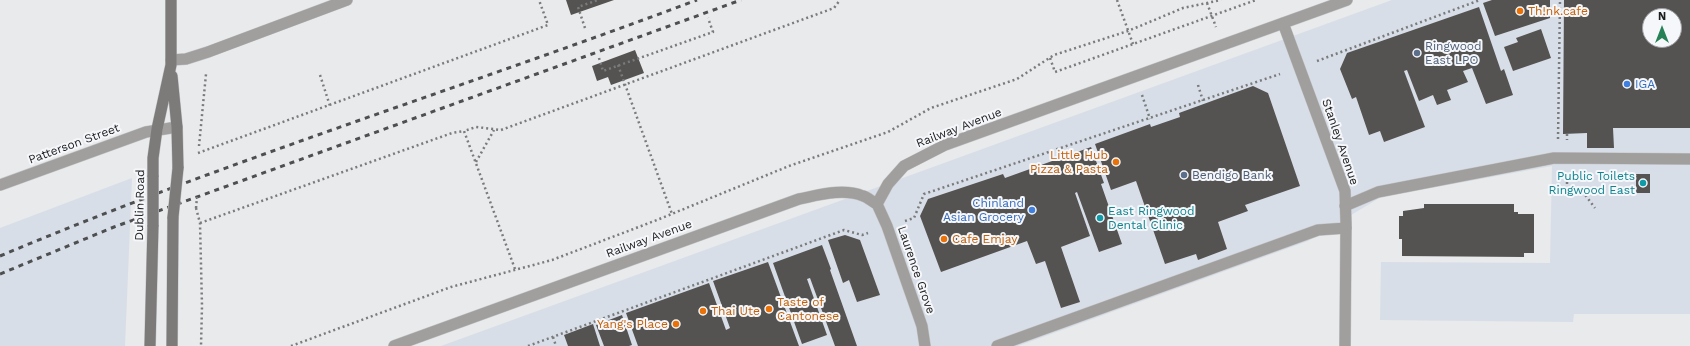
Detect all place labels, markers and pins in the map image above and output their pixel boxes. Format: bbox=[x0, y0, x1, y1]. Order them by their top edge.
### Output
place label: Th!nk.cafe bbox=[1528, 4, 1588, 18]
marker: Th!nk.cafe bbox=[1515, 6, 1525, 16]
place label: Ringwood East LPO bbox=[1425, 39, 1482, 67]
marker: Ringwood East LPO bbox=[1412, 48, 1422, 58]
place label: IGA bbox=[1635, 77, 1655, 91]
marker: IGA bbox=[1622, 79, 1632, 89]
place label: Little Hub Pizza & Pasta bbox=[1030, 148, 1108, 176]
marker: Little Hub Pizza & Pasta bbox=[1111, 157, 1121, 167]
place label: Bendigo Bank bbox=[1192, 168, 1271, 182]
place label: Public Toilets Ringwood East bbox=[1549, 169, 1635, 197]
marker: Bendigo Bank bbox=[1179, 170, 1189, 180]
marker: Public Toilets Ringwood East bbox=[1638, 178, 1648, 188]
place label: Chinland Asian Grocery bbox=[943, 196, 1024, 224]
place label: East Ringwood Dental Clinic bbox=[1108, 204, 1194, 232]
marker: Chinland Asian Grocery bbox=[1027, 205, 1037, 215]
marker: East Ringwood Dental Clinic bbox=[1095, 213, 1105, 223]
place label: Cafe Emjay bbox=[952, 232, 1017, 246]
marker: Cafe Emjay bbox=[939, 234, 949, 244]
place label: Taste of Cantonese bbox=[777, 295, 839, 323]
place label: Thai Ute bbox=[711, 304, 760, 318]
marker: Taste of Cantonese bbox=[764, 304, 774, 314]
marker: Thai Ute bbox=[698, 306, 708, 316]
place label: Yang's Place bbox=[597, 317, 668, 331]
marker: Yang's Place bbox=[671, 319, 681, 329]

